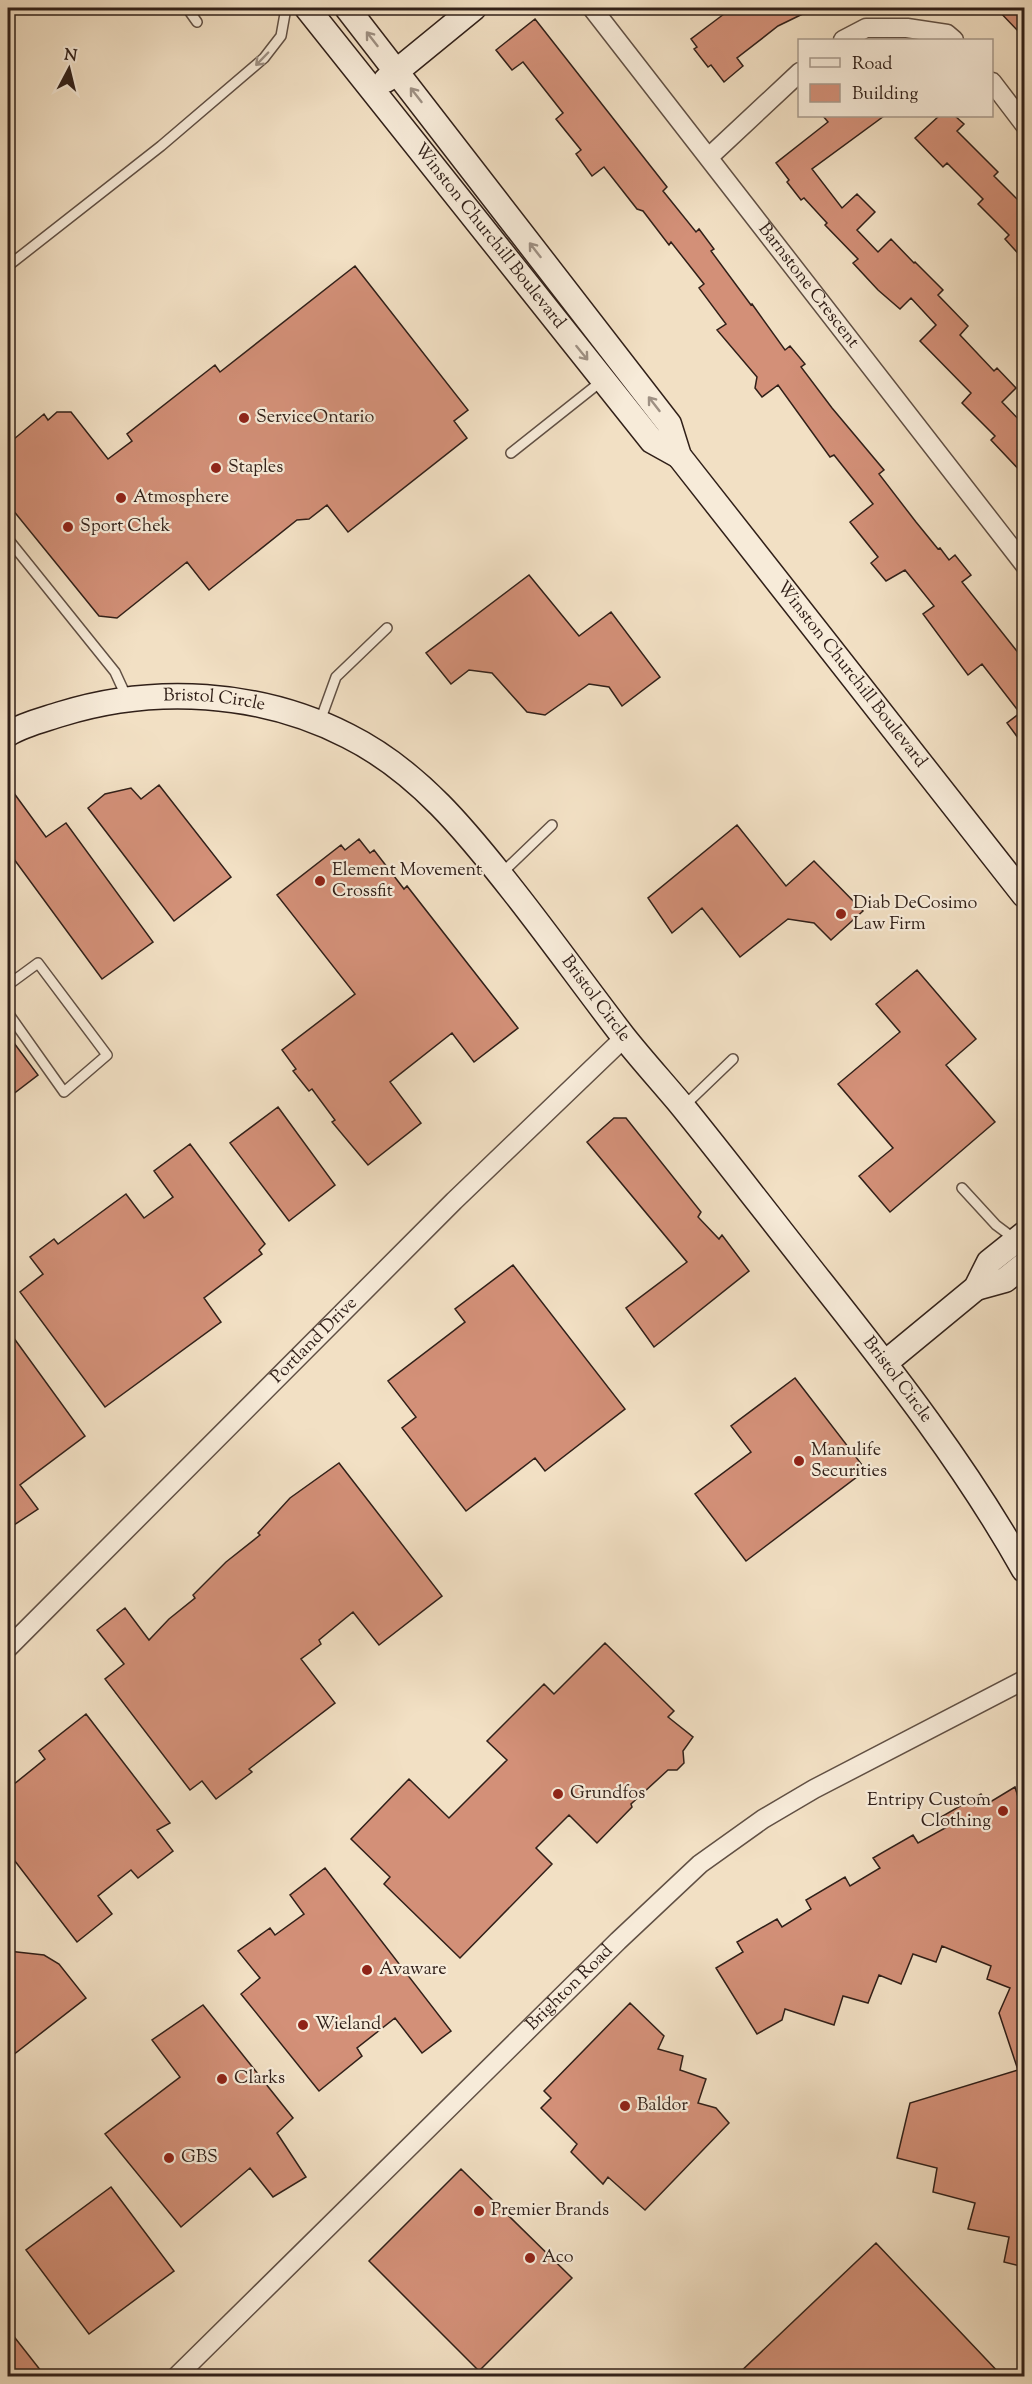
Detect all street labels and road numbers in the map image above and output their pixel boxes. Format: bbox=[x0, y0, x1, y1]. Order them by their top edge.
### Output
street label: Winston Churchill Boulevard bbox=[407, 138, 571, 335]
street label: Barnstone Crescent bbox=[751, 218, 865, 354]
street label: Winston Churchill Boulevard bbox=[769, 576, 933, 774]
street label: Bristol Circle bbox=[163, 683, 268, 719]
street label: Bristol Circle bbox=[554, 950, 636, 1048]
street label: Portland Drive bbox=[265, 1291, 364, 1390]
street label: Bristol Circle bbox=[856, 1331, 938, 1429]
street label: Brighton Road bbox=[521, 1939, 619, 2037]

